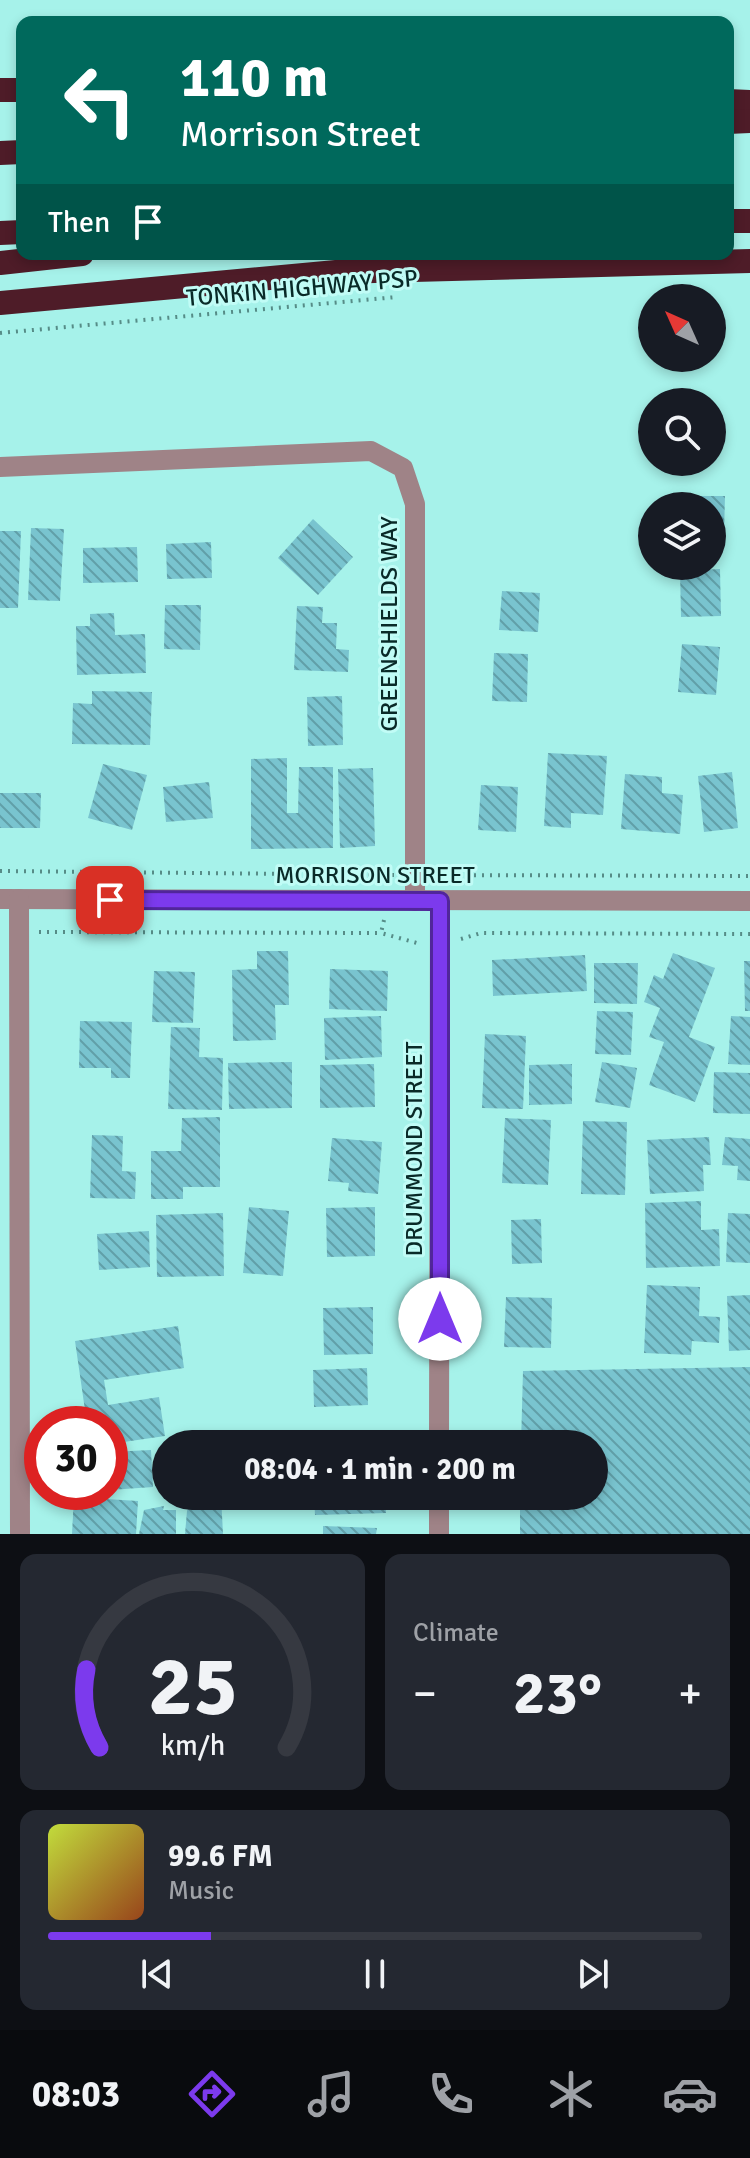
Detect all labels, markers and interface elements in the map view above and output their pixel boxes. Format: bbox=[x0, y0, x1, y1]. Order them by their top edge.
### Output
text: 110 m bbox=[180, 43, 328, 112]
icon: left bbox=[48, 48, 152, 152]
text: Morrison Street bbox=[180, 112, 421, 157]
icon: arrive bbox=[126, 200, 170, 244]
text: Then bbox=[48, 204, 110, 241]
street label: TONKIN HIGHWAY PSP bbox=[185, 263, 419, 313]
north arrow bbox=[638, 284, 726, 372]
map controls bbox=[638, 284, 726, 580]
button: search bbox=[638, 388, 726, 476]
button: layers bbox=[638, 492, 726, 580]
street label: GREENSHIELDS WAY bbox=[374, 516, 404, 732]
street label: MORRISON STREET bbox=[275, 860, 475, 890]
pin bbox=[76, 866, 144, 934]
icon: arrive bbox=[88, 878, 132, 922]
street label: DRUMMOND STREET bbox=[399, 1041, 429, 1257]
position arrow bbox=[398, 1277, 482, 1361]
speed limit sign: 30 bbox=[24, 1406, 128, 1510]
text: 08:04 · 1 min · 200 m bbox=[244, 1451, 516, 1488]
text: Climate bbox=[413, 1617, 499, 1649]
text: 25 bbox=[148, 1636, 237, 1738]
text: 23° bbox=[513, 1657, 602, 1731]
text: − bbox=[413, 1667, 437, 1721]
text: + bbox=[678, 1667, 702, 1721]
text: km/h bbox=[160, 1728, 225, 1763]
text: 99.6 FM bbox=[168, 1838, 273, 1875]
text: Music bbox=[168, 1875, 234, 1907]
icon: previous bbox=[135, 1952, 179, 1996]
icon: pause bbox=[353, 1952, 397, 1996]
icon: next bbox=[571, 1952, 615, 1996]
icon: directions bbox=[184, 2066, 240, 2122]
icon: music bbox=[303, 2066, 359, 2122]
icon: phone bbox=[423, 2066, 479, 2122]
icon: climate bbox=[543, 2066, 599, 2122]
icon: car bbox=[662, 2066, 718, 2122]
text: 08:03 bbox=[32, 2072, 120, 2117]

